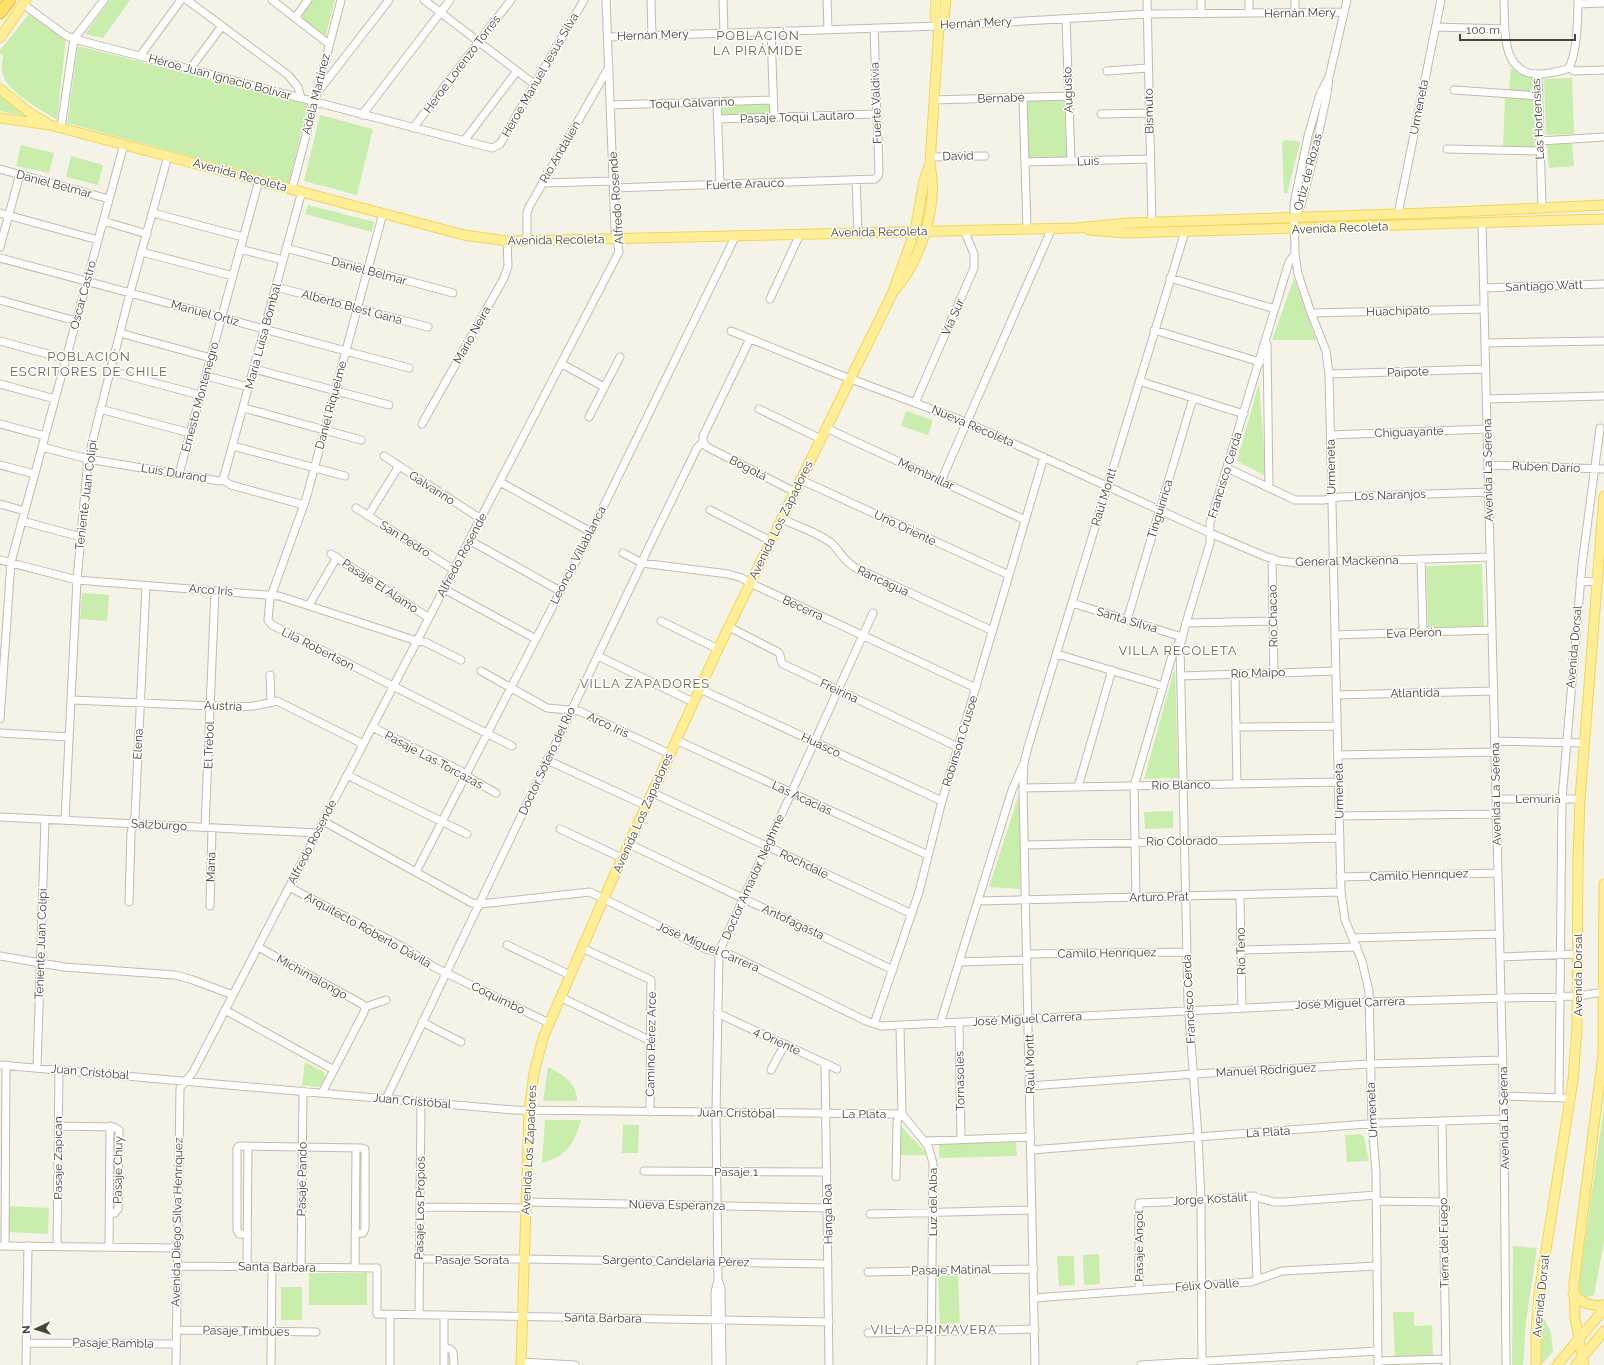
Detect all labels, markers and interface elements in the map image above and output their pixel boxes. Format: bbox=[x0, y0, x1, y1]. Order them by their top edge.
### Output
street label: Hernán Mery bbox=[1264, 5, 1337, 21]
street label: Héroe Manuel Jesús Silva bbox=[499, 10, 581, 140]
street label: Héroe Lorenzo Torres bbox=[421, 12, 503, 116]
street label: Hernán Mery bbox=[940, 14, 1013, 32]
scale bar bbox=[1460, 16, 1575, 42]
text: 100 m bbox=[1466, 23, 1500, 37]
street label: Hernán Mery bbox=[617, 27, 690, 43]
district label: POBLACIÓN LA PIRÁMIDE bbox=[713, 28, 803, 58]
street label: Héroe Juan Ignacio Bolívar bbox=[147, 51, 294, 103]
street label: Adela Martínez bbox=[299, 52, 333, 136]
street label: Fuerte Valdivia bbox=[868, 62, 884, 144]
street label: Augusto bbox=[1060, 67, 1076, 113]
street label: Urmeneta bbox=[1407, 78, 1431, 136]
street label: Las Hortensias bbox=[1529, 78, 1547, 160]
street label: Bismuto bbox=[1142, 88, 1156, 134]
street label: Bernabé bbox=[977, 90, 1025, 106]
street label: Toqui Galvarino bbox=[649, 95, 735, 111]
street label: Pasaje Toqui Lautaro bbox=[740, 108, 854, 126]
street label: Río Andalién bbox=[537, 119, 583, 185]
street label: Ortiz de Rozas bbox=[1291, 132, 1325, 212]
street label: David bbox=[942, 148, 974, 164]
street label: Alfredo Rosende bbox=[606, 151, 626, 245]
street label: Luis bbox=[1077, 154, 1100, 168]
street label: Avenida Recoleta bbox=[191, 156, 289, 194]
street label: Daniel Belmar bbox=[15, 167, 94, 201]
street label: Fuerte Arauco bbox=[706, 176, 784, 192]
street label: Avenida Recoleta bbox=[1291, 219, 1389, 237]
street label: Avenida Recoleta bbox=[830, 224, 928, 240]
street label: Avenida Recoleta bbox=[507, 232, 605, 248]
street label: Daniel Belmar bbox=[330, 254, 409, 288]
street label: Óscar Castro bbox=[67, 259, 99, 331]
street label: Santiago Watt bbox=[1505, 278, 1583, 294]
street label: María Luisa Bombal bbox=[242, 281, 284, 390]
street label: Alberto Blest Gana bbox=[300, 287, 404, 327]
street label: Vía Sur bbox=[939, 296, 968, 338]
street label: Manuel Ortiz bbox=[169, 297, 241, 329]
street label: Huachipato bbox=[1366, 303, 1430, 319]
street label: Mario Neira bbox=[450, 304, 494, 366]
street label: Ernesto Montenegro bbox=[179, 340, 221, 454]
district label: POBLACIÓN ESCRITORES DE CHILE bbox=[10, 349, 168, 379]
street label: Daniel Riquelme bbox=[312, 359, 350, 451]
street label: Paipote bbox=[1387, 364, 1429, 380]
street label: Nueva Recoleta bbox=[930, 402, 1016, 450]
street label: Avenida La Serena bbox=[1480, 418, 1496, 522]
street label: Chiguayante bbox=[1374, 424, 1444, 440]
street label: Francisco Cerda bbox=[1205, 430, 1245, 520]
street label: Teniente Juan Colipí bbox=[72, 439, 100, 551]
street label: Urmeneta bbox=[1324, 439, 1338, 495]
street label: Bogotá bbox=[727, 453, 769, 483]
street label: Membrillar bbox=[896, 455, 957, 493]
street label: Avenida Los Zapadores bbox=[746, 458, 816, 581]
street label: Rubén Darío bbox=[1512, 459, 1580, 475]
street label: Luis Durand bbox=[140, 461, 208, 485]
street label: Raúl Montt bbox=[1089, 466, 1119, 528]
street label: Galvarino bbox=[406, 468, 458, 508]
street label: Tinguiririca bbox=[1144, 478, 1176, 540]
street label: Los Naranjos bbox=[1354, 487, 1426, 503]
street label: Leoncio Villablanca bbox=[547, 504, 609, 606]
street label: Uno Oriente bbox=[872, 508, 938, 548]
street label: Alfredo Rosende bbox=[434, 511, 490, 599]
street label: San Pedro bbox=[377, 518, 433, 560]
street label: General Mackenna bbox=[1295, 553, 1399, 569]
street label: Pasaje El Álamo bbox=[339, 556, 421, 616]
street label: Rancagua bbox=[855, 563, 911, 599]
street label: Arco Iris bbox=[188, 581, 234, 599]
street label: Río Chacao bbox=[1265, 585, 1281, 647]
street label: Becerra bbox=[780, 592, 826, 624]
street label: Santa Silvia bbox=[1095, 604, 1159, 636]
street label: Avenida Dorsal bbox=[1563, 604, 1585, 689]
street label: Lila Robertson bbox=[279, 625, 357, 673]
street label: Eva Perón bbox=[1386, 625, 1442, 641]
district label: VILLA RECOLETA bbox=[1118, 643, 1238, 658]
street label: Río Maipo bbox=[1230, 665, 1286, 681]
district label: VILLA ZAPADORES bbox=[580, 676, 710, 691]
street label: Freirina bbox=[818, 676, 860, 706]
street label: Atlantida bbox=[1390, 686, 1440, 700]
street label: Robinson Crusoe bbox=[940, 694, 980, 788]
street label: Austria bbox=[204, 698, 242, 714]
street label: Doctor Sótero del Río bbox=[516, 705, 578, 817]
street label: Arco Iris bbox=[585, 709, 631, 741]
street label: El Trébol bbox=[201, 720, 217, 769]
street label: Elena bbox=[130, 728, 146, 760]
street label: Pasaje Las Torcazas bbox=[382, 728, 486, 792]
street label: Huasco bbox=[799, 730, 843, 760]
street label: Avenida La Serena bbox=[1488, 742, 1504, 846]
street label: Avenida Los Zapadores bbox=[610, 751, 676, 875]
street label: Urmeneta bbox=[1332, 763, 1346, 819]
street label: Río Blanco bbox=[1151, 777, 1211, 793]
street label: Las Acacias bbox=[770, 778, 834, 818]
street label: Lemuria bbox=[1515, 792, 1561, 806]
street label: Alfredo Rosende bbox=[285, 797, 339, 887]
street label: Doctor Amador Neghme bbox=[719, 812, 787, 942]
street label: Salzburgo bbox=[131, 817, 187, 833]
street label: Río Colorado bbox=[1146, 833, 1218, 849]
street label: Rochdale bbox=[777, 847, 831, 881]
street label: María bbox=[203, 852, 219, 882]
street label: Camilo Henríquez bbox=[1369, 866, 1469, 884]
street label: Teniente Juan Colipí bbox=[32, 888, 50, 1000]
street label: Arquitecto Roberto Dávila bbox=[302, 889, 434, 971]
street label: Arturo Prat bbox=[1129, 889, 1189, 905]
street label: Antofagasta bbox=[760, 902, 826, 942]
street label: José Miguel Carrera bbox=[655, 919, 761, 975]
street label: Río Teno bbox=[1234, 927, 1248, 975]
street label: Avenida Dorsal bbox=[1571, 933, 1585, 1017]
street label: Camilo Henríquez bbox=[1057, 945, 1157, 961]
street label: Michimalongo bbox=[274, 952, 350, 1002]
street label: Francisco Cerda bbox=[1180, 954, 1198, 1044]
street label: Coquimbo bbox=[469, 979, 527, 1017]
street label: Camino Pérez Arce bbox=[643, 991, 659, 1097]
street label: José Miguel Carrera bbox=[1295, 994, 1405, 1012]
street label: José Miguel Carrera bbox=[972, 1009, 1082, 1029]
street label: 4 Oriente bbox=[751, 1024, 803, 1058]
street label: Raúl Montt bbox=[1022, 1034, 1038, 1094]
street label: Tornasoles bbox=[952, 1051, 968, 1111]
street label: Manuel Rodríguez bbox=[1215, 1060, 1317, 1080]
street label: Juan Cristóbal bbox=[50, 1062, 130, 1082]
street label: Avenida La Serena bbox=[1496, 1066, 1512, 1170]
street label: Urmeneta bbox=[1364, 1082, 1380, 1138]
street label: Avenida Los Zapadores bbox=[519, 1085, 539, 1215]
street label: Juan Cristóbal bbox=[372, 1091, 452, 1111]
street label: Juan Cristóbal bbox=[697, 1105, 776, 1121]
street label: La Plata bbox=[842, 1107, 886, 1121]
street label: Pasaje Zapicán bbox=[51, 1116, 65, 1200]
street label: La Plata bbox=[1245, 1123, 1291, 1141]
street label: Pasaje Chuy bbox=[110, 1135, 126, 1204]
street label: Avenida Diego Silva Henríquez bbox=[169, 1137, 185, 1307]
street label: Pasaje Pando bbox=[294, 1142, 310, 1216]
street label: Pasaje Los Propios bbox=[412, 1156, 428, 1260]
street label: Pasaje 1 bbox=[714, 1165, 758, 1179]
street label: Luz del Alba bbox=[926, 1168, 940, 1236]
street label: Hanga Roa bbox=[820, 1184, 836, 1244]
street label: Jorge Kostalit bbox=[1172, 1190, 1248, 1208]
street label: Nueva Esperanza bbox=[628, 1197, 726, 1213]
street label: Tierra del Fuego bbox=[1436, 1197, 1452, 1289]
street label: Pasaje Angol bbox=[1132, 1209, 1146, 1282]
street label: Pasaje Sorata bbox=[435, 1253, 509, 1267]
street label: Sargento Candelaria Pérez bbox=[602, 1253, 750, 1269]
street label: Avenida Dorsal bbox=[1530, 1253, 1552, 1338]
street label: Santa Bárbara bbox=[238, 1259, 316, 1275]
street label: Pasaje Matinal bbox=[911, 1262, 992, 1278]
street label: Félix Ovalle bbox=[1175, 1276, 1239, 1294]
north arrow bbox=[16, 1309, 56, 1349]
street label: Santa Bárbara bbox=[564, 1310, 642, 1326]
district label: VILLA PRIMAVERA bbox=[870, 1322, 998, 1337]
street label: Pasaje Timbúes bbox=[202, 1323, 290, 1339]
text: N bbox=[20, 1325, 33, 1334]
street label: Pasaje Rambla bbox=[72, 1335, 154, 1351]

